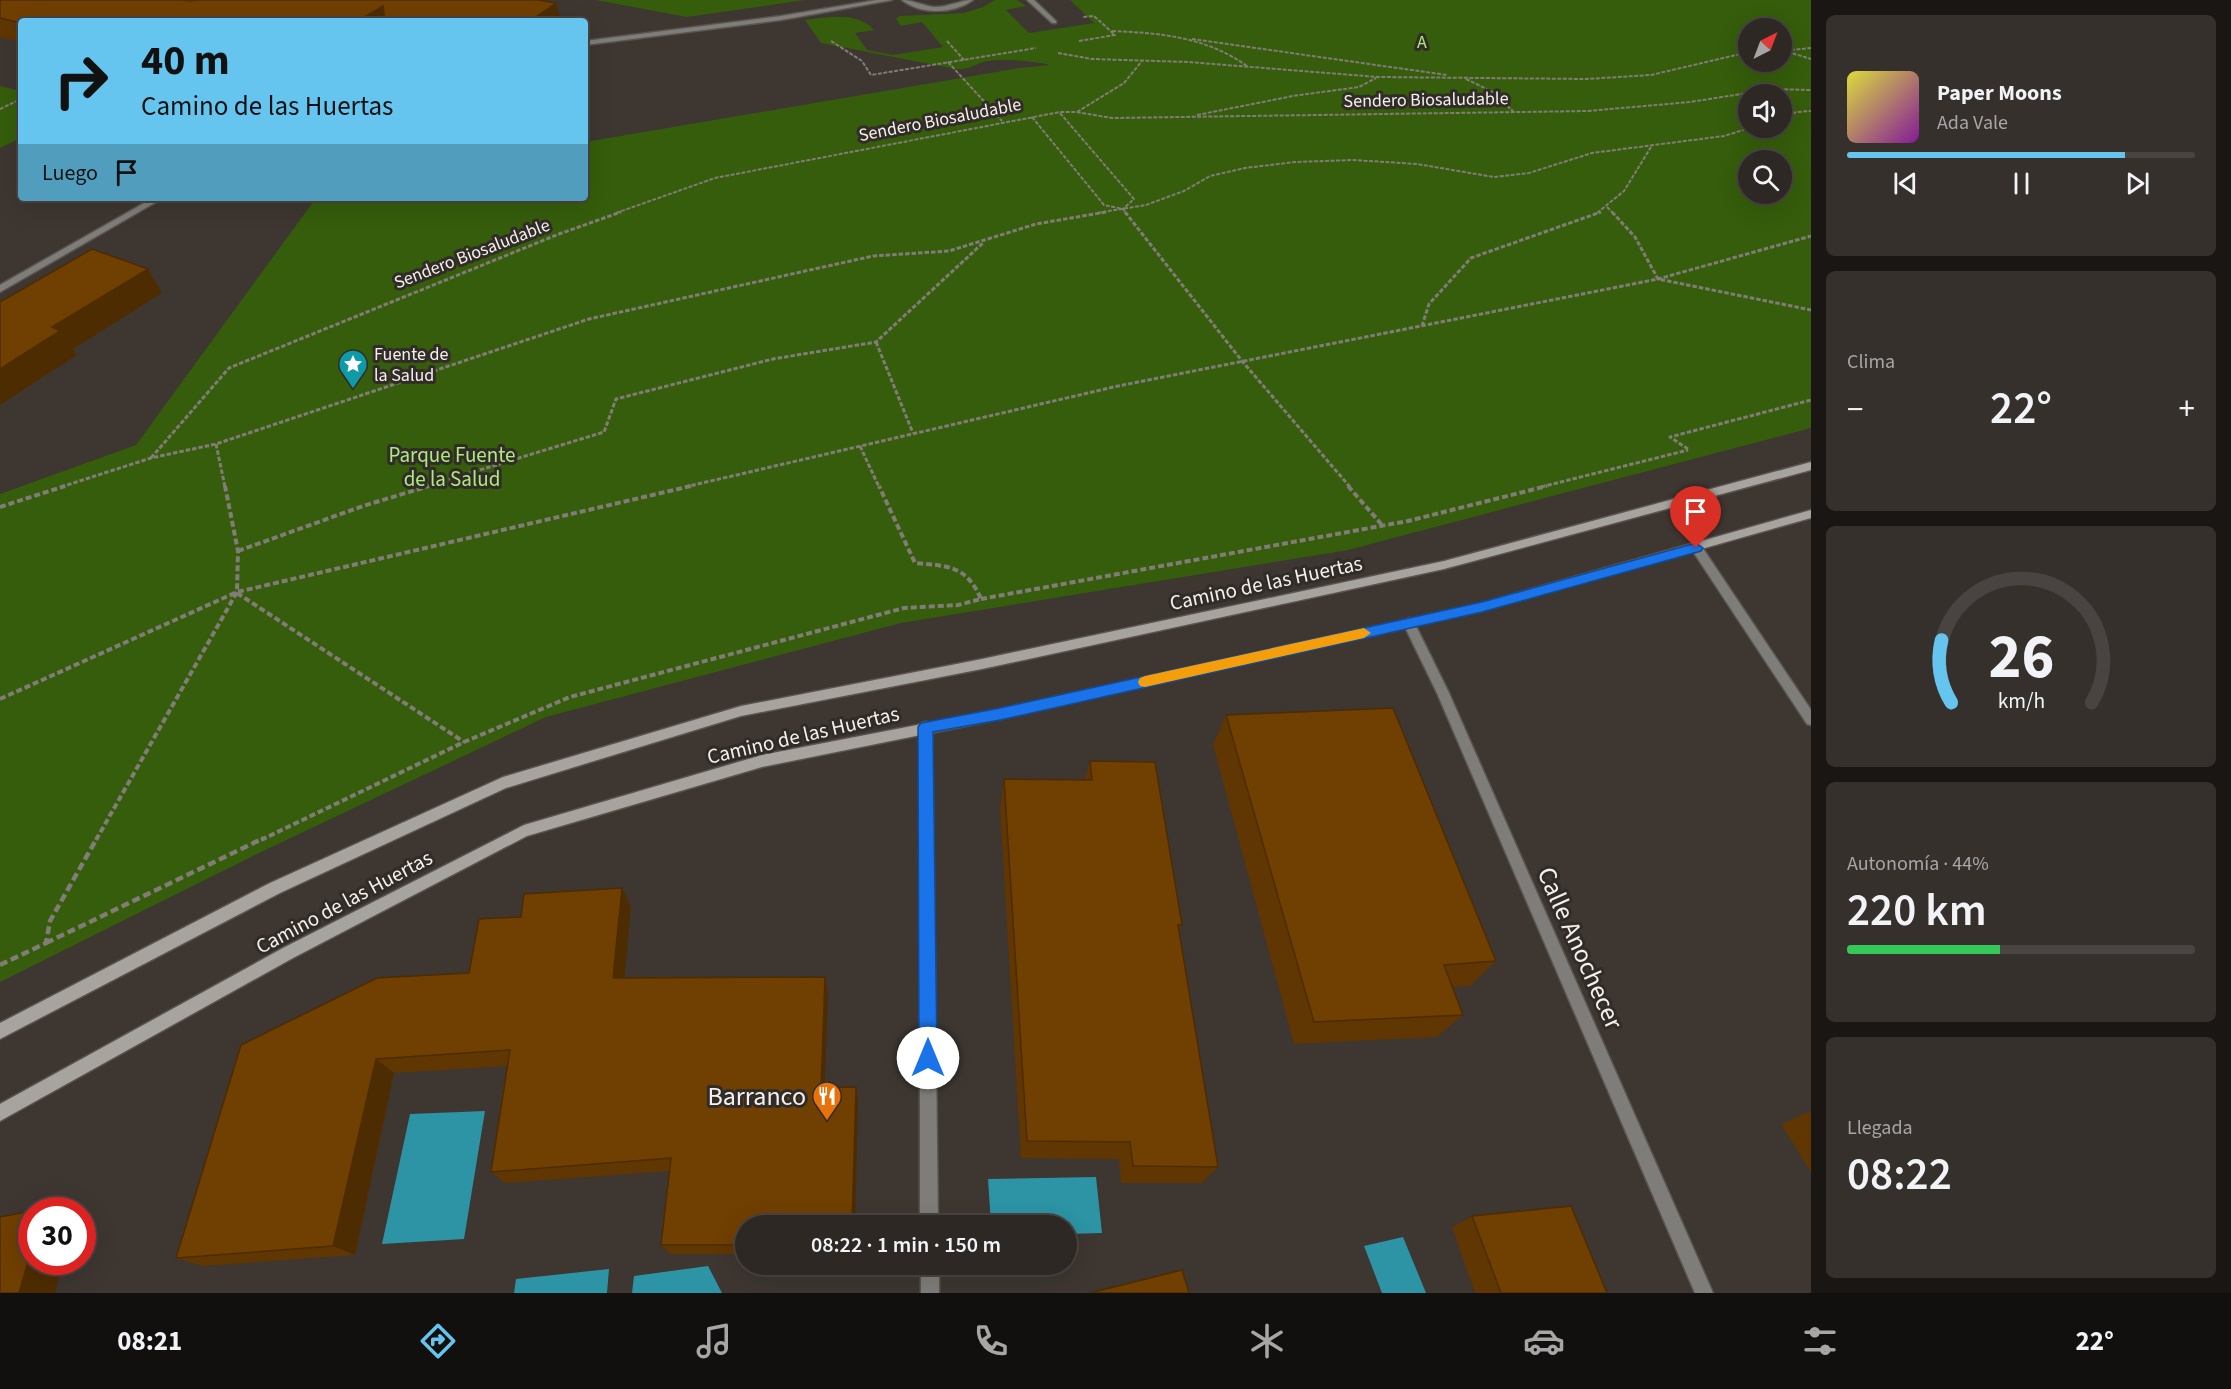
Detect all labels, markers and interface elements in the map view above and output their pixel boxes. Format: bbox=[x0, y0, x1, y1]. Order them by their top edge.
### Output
north arrow bbox=[1738, 18, 1792, 72]
map controls bbox=[1738, 18, 1792, 204]
park label: A bbox=[1417, 30, 1427, 55]
text: 40 m bbox=[141, 31, 230, 91]
icon: right bbox=[42, 42, 120, 120]
text: Paper Moons bbox=[1937, 77, 2062, 109]
button: sound bbox=[1738, 84, 1792, 138]
street label: Sendero Biosaludable bbox=[1343, 86, 1509, 114]
text: Camino de las Huertas bbox=[141, 87, 393, 126]
street label: Sendero Biosaludable bbox=[857, 92, 1023, 148]
text: Ada Vale bbox=[1937, 109, 2008, 137]
button: search bbox=[1738, 150, 1792, 204]
icon: arrive bbox=[110, 156, 143, 189]
text: Luego bbox=[42, 157, 98, 189]
icon: previous bbox=[1889, 167, 1922, 200]
icon: pause bbox=[2005, 167, 2038, 200]
icon: next bbox=[2121, 167, 2154, 200]
street label: Sendero Biosaludable bbox=[391, 213, 554, 295]
place label: Fuente de la Salud bbox=[374, 342, 449, 388]
place icon: Fuente de la Salud bbox=[337, 348, 369, 390]
text: Clima bbox=[1847, 348, 1895, 376]
text: 22° bbox=[1990, 377, 2052, 441]
text: − bbox=[1847, 386, 1863, 433]
text: + bbox=[2179, 386, 2195, 433]
park label: Parque Fuente de la Salud bbox=[389, 440, 515, 494]
pin bbox=[1670, 486, 1721, 548]
icon: arrive bbox=[1679, 495, 1712, 528]
street label: Camino de las Huertas bbox=[1167, 548, 1365, 618]
text: 26 bbox=[1988, 614, 2054, 703]
text: km/h bbox=[1997, 687, 2045, 718]
street label: Camino de las Huertas bbox=[704, 698, 902, 772]
street label: Camino de las Huertas bbox=[250, 843, 438, 961]
text: Autonomía · 44% bbox=[1847, 850, 1989, 878]
street label: Calle Anochecer bbox=[1528, 861, 1633, 1036]
text: 220 km bbox=[1847, 879, 1987, 943]
position arrow bbox=[896, 1026, 960, 1090]
place label: Barranco bbox=[707, 1078, 806, 1115]
restaurant icon: Barranco bbox=[811, 1080, 843, 1122]
text: Llegada bbox=[1847, 1114, 1913, 1142]
text: 08:22 bbox=[1847, 1143, 1952, 1207]
speed limit sign: 30 bbox=[18, 1197, 96, 1275]
text: 08:22 · 1 min · 150 m bbox=[811, 1229, 1001, 1261]
icon: directions bbox=[417, 1320, 459, 1362]
icon: music bbox=[693, 1320, 735, 1362]
icon: phone bbox=[970, 1320, 1012, 1362]
icon: climate bbox=[1246, 1320, 1288, 1362]
icon: car bbox=[1523, 1320, 1565, 1362]
icon: filters bbox=[1799, 1320, 1841, 1362]
text: 08:21 bbox=[117, 1322, 182, 1361]
text: 22° bbox=[2075, 1322, 2114, 1361]

